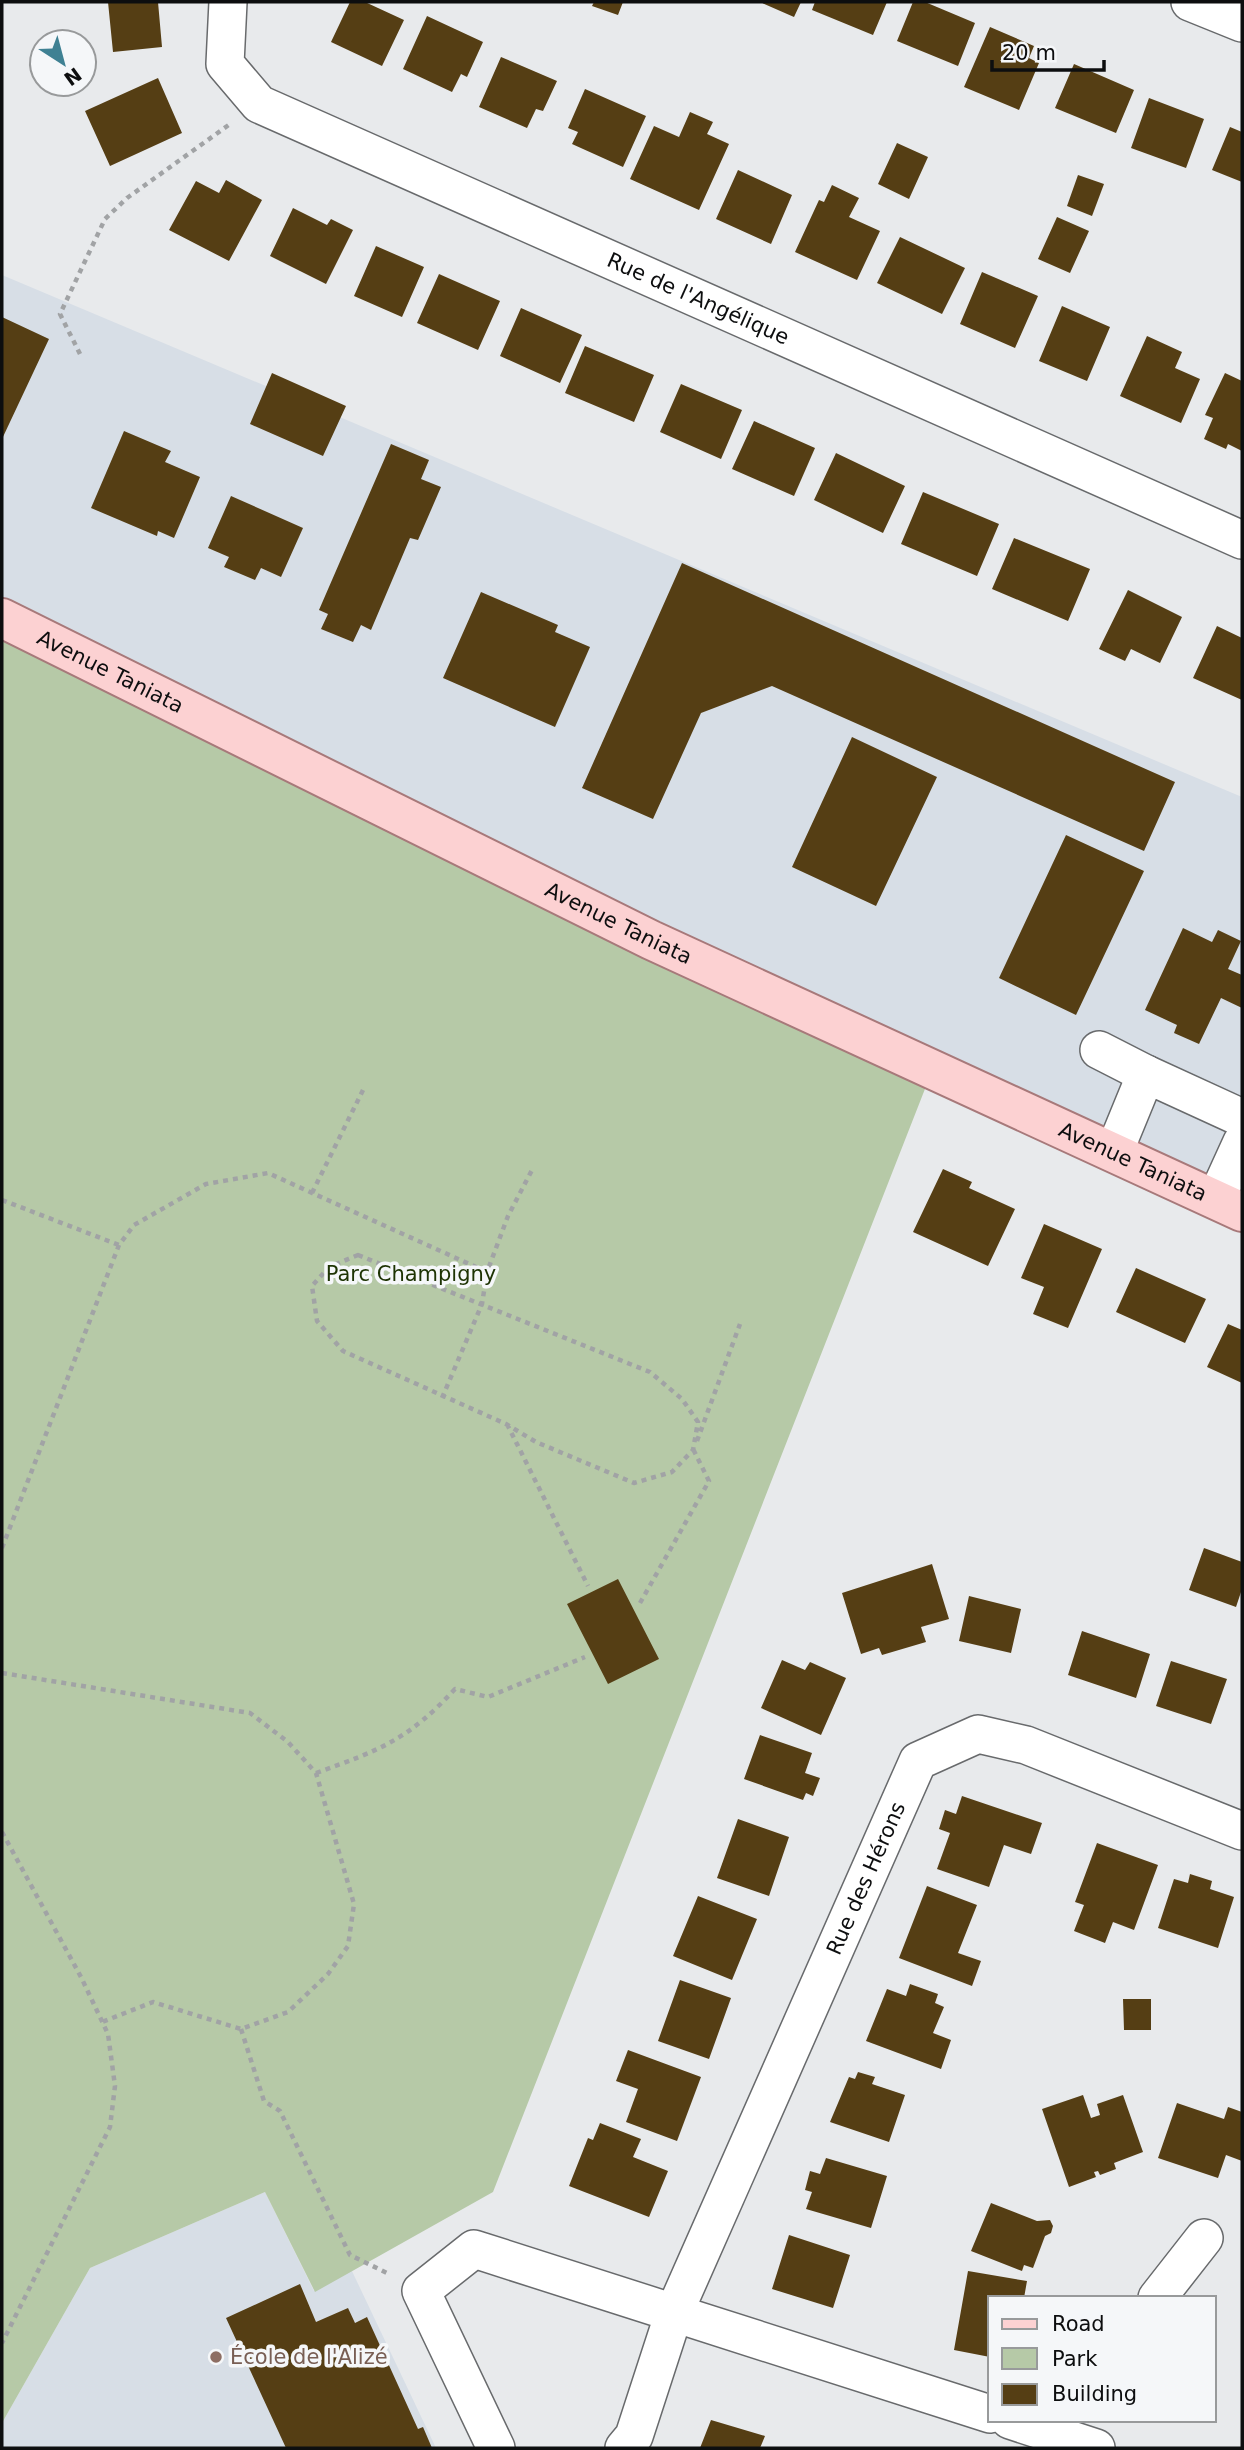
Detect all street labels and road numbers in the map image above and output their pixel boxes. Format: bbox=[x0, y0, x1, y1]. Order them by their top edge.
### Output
street label: Rue de l'Angélique bbox=[604, 248, 793, 350]
street label: Avenue Taniata bbox=[33, 625, 187, 718]
street label: Avenue Taniata bbox=[541, 877, 696, 969]
street label: Avenue Taniata bbox=[1055, 1117, 1211, 1206]
street label: Rue des Hérons bbox=[822, 1798, 910, 1958]

